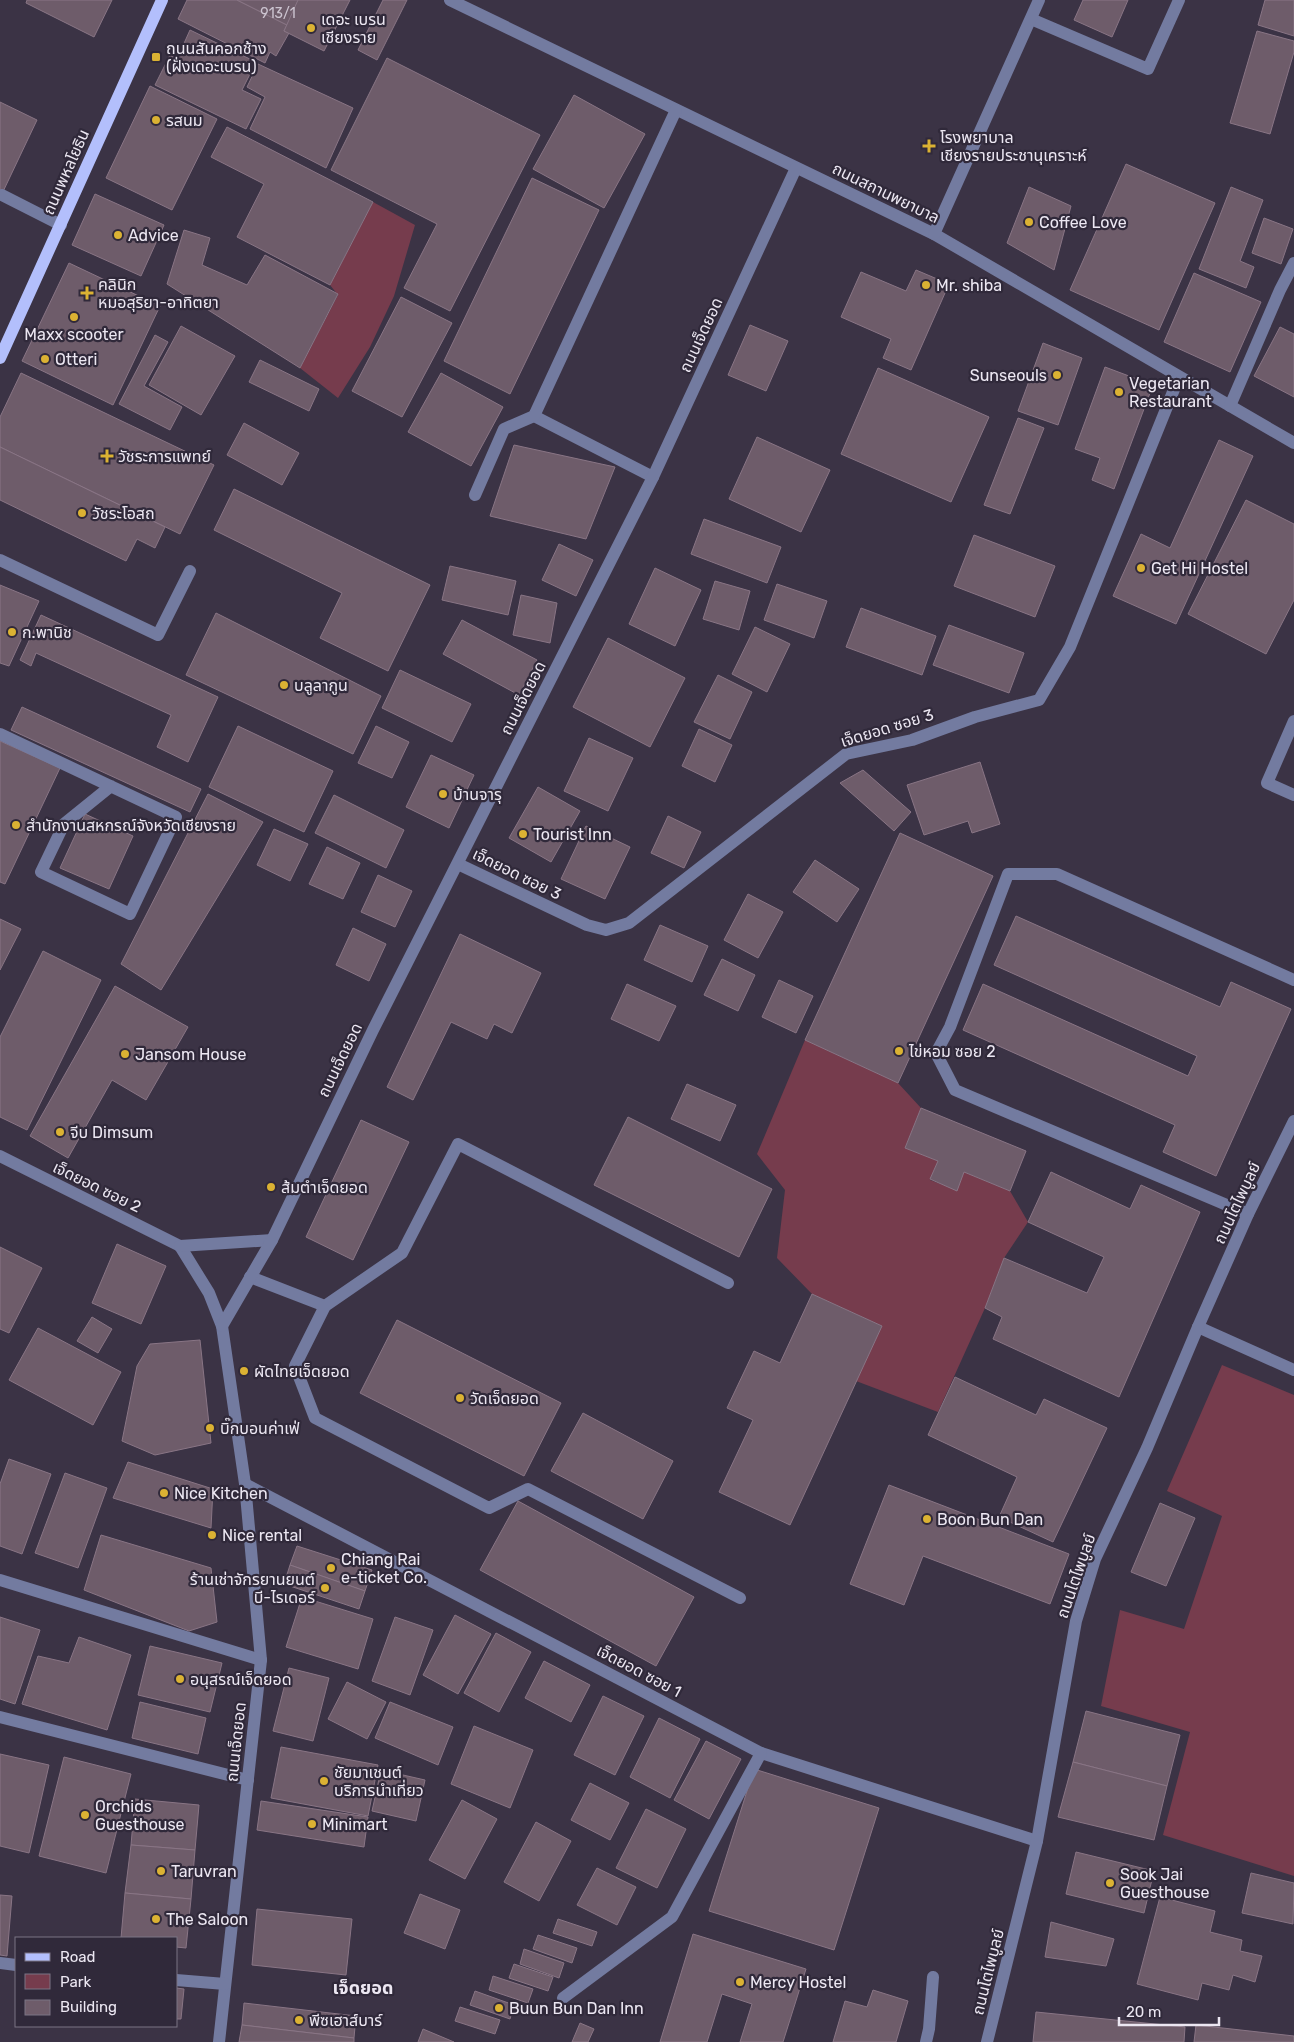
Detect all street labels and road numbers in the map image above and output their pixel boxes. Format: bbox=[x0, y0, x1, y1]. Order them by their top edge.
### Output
street label: ถนนพหลโยธิน bbox=[39, 126, 93, 218]
street label: ถนนสถานพยาบาล bbox=[829, 159, 943, 227]
street label: ถนนเจ็ดยอด bbox=[675, 295, 727, 375]
street label: ถนนเจ็ดยอด bbox=[496, 658, 550, 738]
street label: เจ็ดยอด ซอย 3 bbox=[838, 705, 936, 751]
street label: เจ็ดยอด ซอย 3 bbox=[470, 844, 564, 904]
street label: ถนนเจ็ดยอด bbox=[314, 1020, 366, 1100]
street label: เจ็ดยอด ซอย 2 bbox=[50, 1157, 144, 1217]
street label: ถนนโตไพบูลย์ bbox=[1210, 1159, 1264, 1247]
street label: ถนนโตไพบูลย์ bbox=[1053, 1531, 1099, 1621]
street label: เจ็ดยอด ซอย 1 bbox=[593, 1641, 685, 1701]
street label: ถนนเจ็ดยอด bbox=[222, 1701, 250, 1783]
street label: ถนนโตไพบูลย์ bbox=[968, 1927, 1008, 2017]

